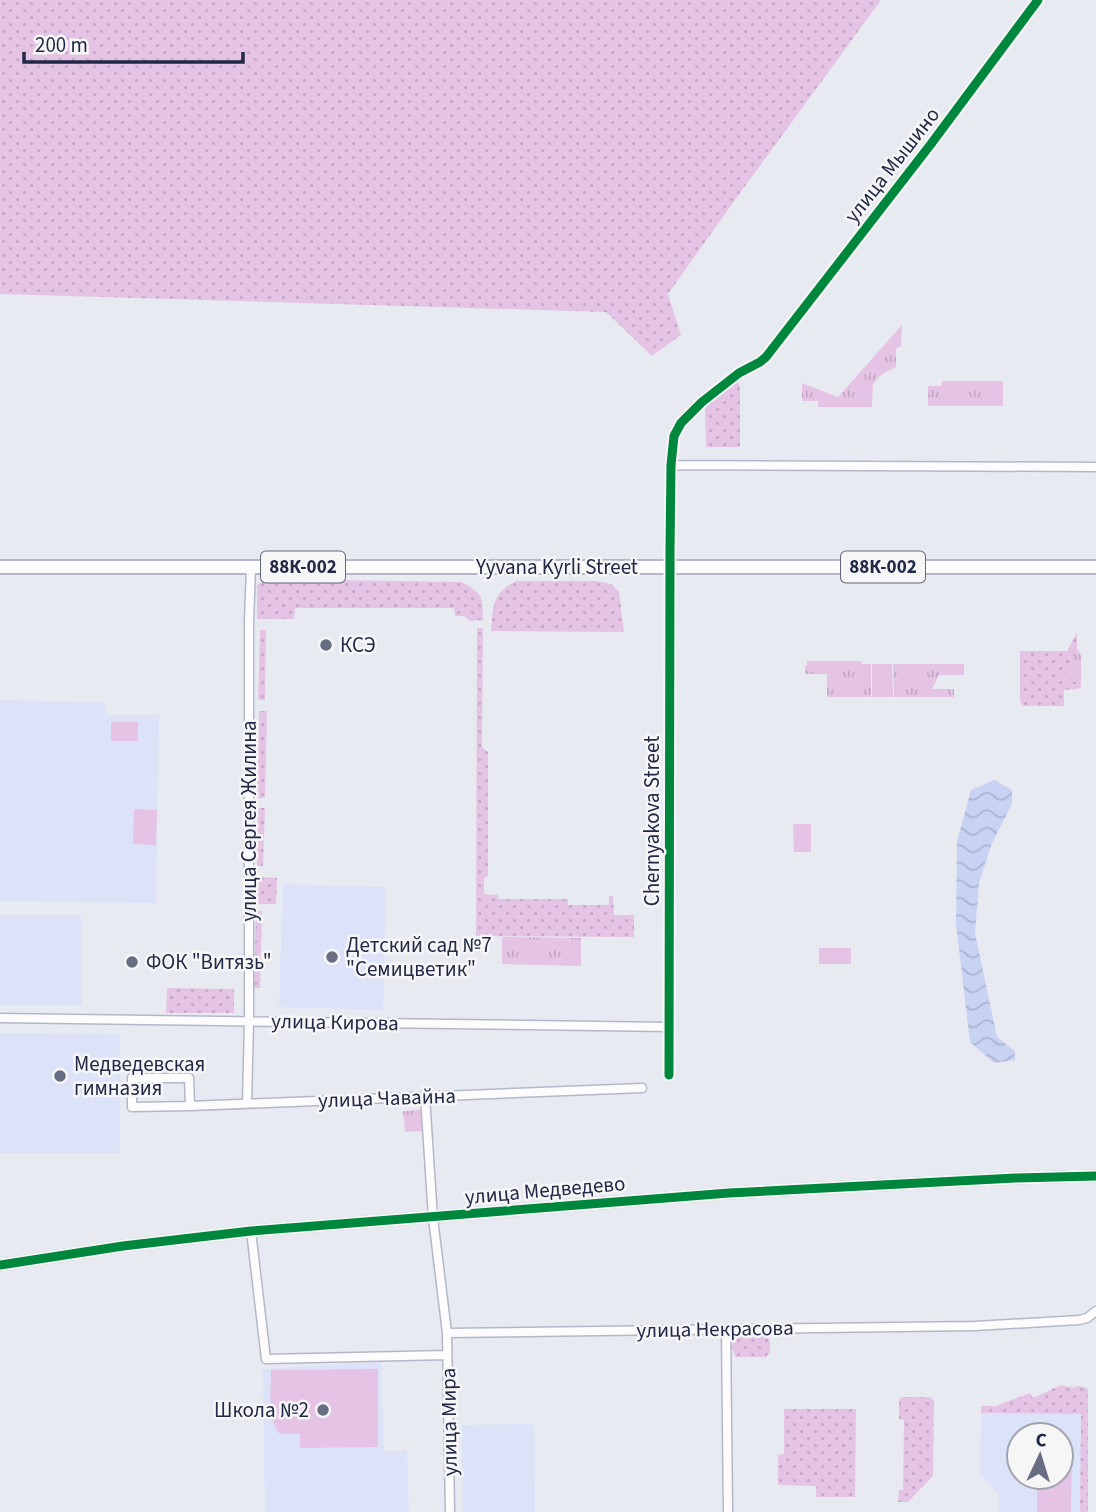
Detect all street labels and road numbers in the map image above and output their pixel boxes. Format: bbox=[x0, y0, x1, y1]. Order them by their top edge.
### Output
street label: улица Мышино bbox=[837, 101, 947, 229]
road number: 88К-002 bbox=[261, 552, 345, 582]
street label: Yyvana Kyrli Street bbox=[475, 552, 638, 582]
road number: 88К-002 bbox=[841, 552, 925, 582]
street label: улица Сергея Жилина bbox=[234, 720, 264, 922]
street label: Chernyakova Street bbox=[637, 736, 667, 906]
street label: улица Кирова bbox=[271, 1006, 399, 1038]
street label: улица Чавайна bbox=[318, 1081, 456, 1115]
street label: улица Медведево bbox=[464, 1168, 626, 1212]
street label: улица Некрасова bbox=[636, 1313, 794, 1345]
street label: улица Мира bbox=[433, 1368, 465, 1476]

